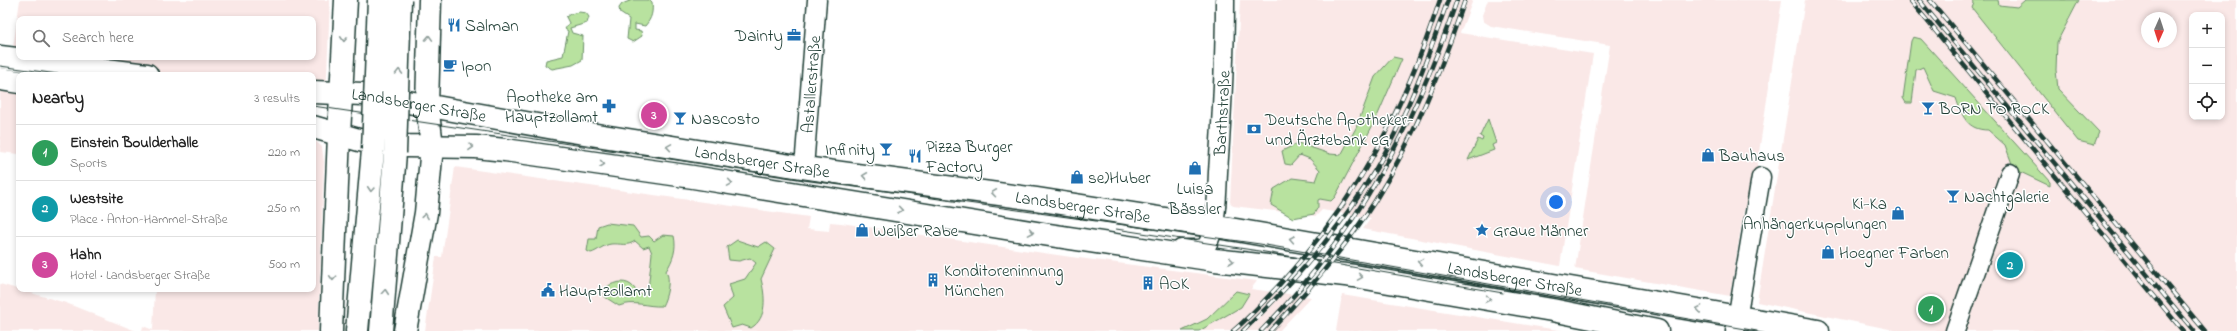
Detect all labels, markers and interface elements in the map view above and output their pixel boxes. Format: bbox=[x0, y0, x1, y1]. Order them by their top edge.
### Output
north arrow bbox=[2141, 12, 2177, 48]
map controls bbox=[2189, 12, 2225, 120]
button: + bbox=[2189, 12, 2225, 48]
place label: Salman bbox=[465, 14, 519, 39]
search box bbox=[16, 16, 316, 60]
restaurant icon: Salman bbox=[446, 17, 462, 33]
place label: Dainty bbox=[734, 24, 783, 50]
icon: search bbox=[30, 27, 52, 49]
text: Search here bbox=[62, 27, 134, 49]
office icon: Dainty bbox=[786, 27, 802, 43]
street label: Astallerstraße bbox=[796, 34, 828, 134]
one-way arrow bbox=[424, 35, 433, 41]
one-way arrow bbox=[340, 36, 349, 42]
button: − bbox=[2189, 48, 2225, 84]
place label: Ipon bbox=[461, 54, 491, 79]
cafe icon: Ipon bbox=[442, 57, 458, 73]
one-way arrow bbox=[394, 69, 403, 75]
street label: Barthstraße bbox=[1208, 70, 1238, 157]
street label: Landsberger Straße bbox=[351, 83, 489, 130]
button: locate bbox=[2189, 84, 2225, 120]
place label: Apotheke am Hauptzollamt bbox=[505, 85, 598, 130]
text: Nearby bbox=[32, 86, 84, 111]
text: 3 results bbox=[254, 89, 300, 108]
place label: BORN TO ROCK bbox=[1938, 97, 2050, 122]
pharmacy icon: Apotheke am Hauptzollamt bbox=[601, 98, 617, 114]
pin: 3 bbox=[641, 100, 667, 130]
bar icon: BORN TO ROCK bbox=[1920, 100, 1936, 116]
place label: Nascosto bbox=[691, 107, 760, 132]
place label: Deutsche Apotheker- und Ärztebank eG bbox=[1264, 108, 1413, 153]
bar icon: Nascosto bbox=[672, 110, 688, 126]
bank icon: Deutsche Apotheker- und Ärztebank eG bbox=[1246, 121, 1262, 137]
text: Einstein Boulderhalle bbox=[70, 132, 198, 154]
place label: Pizza Burger Factory bbox=[925, 135, 1013, 181]
place label: Infinity bbox=[825, 138, 875, 164]
street label: Landsberger Straße bbox=[693, 140, 832, 185]
bar icon: Infinity bbox=[878, 141, 894, 157]
text: 1 bbox=[43, 143, 47, 162]
text: 220 m bbox=[268, 143, 300, 162]
one-way arrow bbox=[468, 143, 474, 152]
one-way arrow bbox=[666, 143, 672, 152]
place label: Bauhaus bbox=[1718, 144, 1785, 169]
shop icon: Bauhaus bbox=[1700, 147, 1716, 163]
restaurant icon: Pizza Burger Factory bbox=[907, 148, 923, 164]
text: Sports bbox=[70, 154, 107, 173]
one-way arrow bbox=[599, 159, 605, 168]
shop icon: Luisa Bässler bbox=[1187, 160, 1203, 176]
place label: se)Huber bbox=[1088, 166, 1151, 191]
shop icon: se)Huber bbox=[1069, 169, 1085, 185]
one-way arrow bbox=[862, 172, 868, 181]
place label: Luisa Bässler bbox=[1167, 177, 1222, 222]
one-way arrow bbox=[727, 178, 734, 187]
street label: Landsberger Straße bbox=[1014, 185, 1153, 231]
place label: Nachtgalerie bbox=[1964, 185, 2050, 212]
one-way arrow bbox=[366, 186, 375, 192]
text: Westsite bbox=[70, 188, 123, 210]
bar icon: Nachtgalerie bbox=[1945, 188, 1961, 204]
one-way arrow bbox=[991, 189, 997, 198]
your location bbox=[1546, 192, 1566, 212]
place label: Ki-Ka Anhängerkupplungen bbox=[1743, 192, 1887, 239]
text: 2 bbox=[42, 199, 48, 218]
text: 250 m bbox=[267, 199, 300, 218]
one-way arrow bbox=[897, 205, 903, 214]
shop icon: Ki-Ka Anhängerkupplungen bbox=[1890, 205, 1906, 221]
text: Place · Anton-Hammel-Straße bbox=[70, 210, 228, 229]
one-way arrow bbox=[420, 213, 429, 220]
place label: Weißer Rabe bbox=[873, 219, 958, 244]
place label: Graue Männer bbox=[1493, 219, 1589, 244]
shop icon: Weißer Rabe bbox=[854, 222, 870, 238]
place icon: Graue Männer bbox=[1474, 222, 1490, 238]
one-way arrow bbox=[1027, 228, 1034, 236]
one-way arrow bbox=[1288, 236, 1295, 244]
place label: Hoegner Farben bbox=[1839, 241, 1949, 268]
text: Hahn bbox=[70, 244, 101, 266]
shop icon: Hoegner Farben bbox=[1820, 244, 1836, 260]
pin: 2 bbox=[1997, 250, 2023, 280]
text: 3 bbox=[42, 255, 48, 274]
text: 500 m bbox=[268, 255, 300, 274]
one-way arrow bbox=[1228, 256, 1234, 265]
street label: Landsberger Straße bbox=[1446, 256, 1585, 304]
one-way arrow bbox=[1416, 258, 1423, 267]
place label: Konditoreninnung München bbox=[944, 259, 1063, 304]
text: Hotel · Landsberger Straße bbox=[70, 266, 210, 285]
building icon: Konditoreninnung München bbox=[925, 272, 941, 288]
place label: AOK bbox=[1159, 272, 1190, 297]
one-way arrow bbox=[1357, 273, 1363, 281]
one-way arrow bbox=[328, 275, 337, 281]
building icon: AOK bbox=[1140, 275, 1156, 291]
place label: Hauptzollamt bbox=[559, 279, 652, 304]
public building icon: Hauptzollamt bbox=[540, 282, 556, 298]
one-way arrow bbox=[380, 289, 389, 295]
one-way arrow bbox=[1485, 294, 1491, 303]
pin: 1 bbox=[1918, 294, 1944, 324]
one-way arrow bbox=[1696, 305, 1702, 314]

